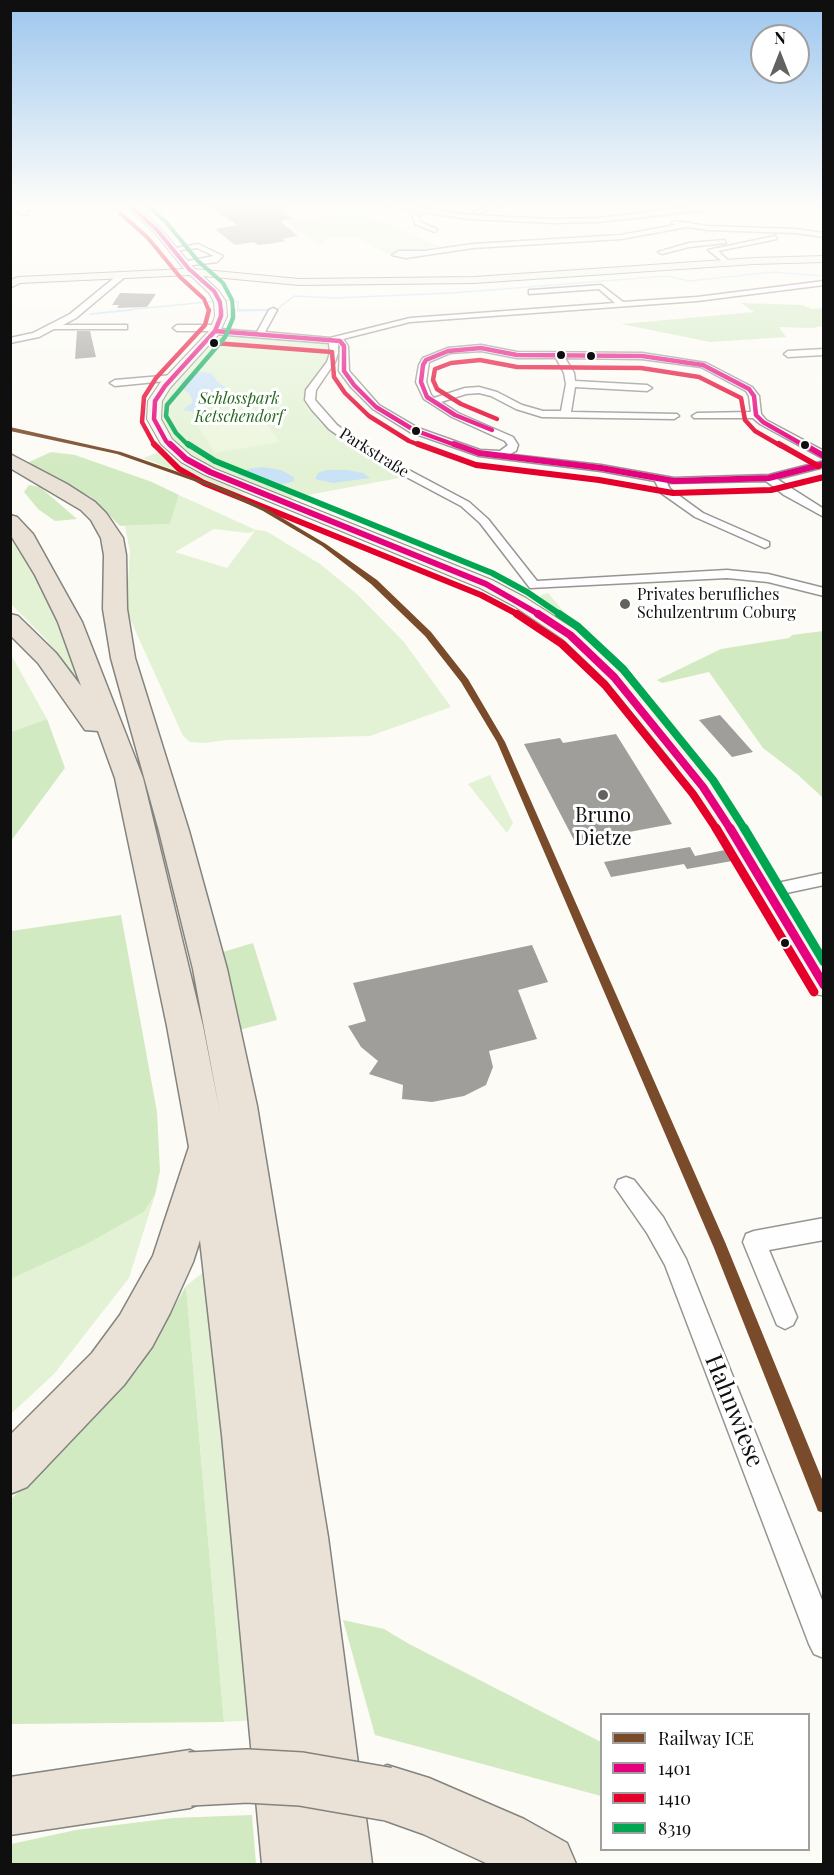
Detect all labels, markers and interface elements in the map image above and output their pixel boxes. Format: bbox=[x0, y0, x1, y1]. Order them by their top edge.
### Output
north arrow bbox=[750, 24, 810, 84]
text: N bbox=[774, 27, 786, 48]
unlabelled marker bbox=[208, 337, 220, 349]
unlabelled marker bbox=[555, 349, 567, 361]
unlabelled marker bbox=[585, 350, 597, 362]
park label: Schlosspark Ketschendorf bbox=[195, 389, 283, 427]
street label: Parkstraße bbox=[336, 424, 412, 482]
unlabelled marker bbox=[410, 425, 422, 437]
unlabelled marker bbox=[799, 439, 811, 451]
place label: Privates berufliches Schulzentrum Coburg bbox=[637, 585, 796, 623]
marker: Privates berufliches Schulzentrum Coburg bbox=[618, 597, 632, 611]
marker: Bruno Dietze bbox=[596, 788, 610, 802]
place label: Bruno Dietze bbox=[574, 804, 632, 851]
unlabelled marker bbox=[779, 937, 791, 949]
street label: Hahnwiese bbox=[698, 1351, 770, 1471]
legend bbox=[600, 1713, 810, 1851]
text: Railway ICE bbox=[658, 1726, 754, 1750]
text: 1401 bbox=[658, 1756, 691, 1780]
text: 1410 bbox=[658, 1786, 691, 1810]
text: 8319 bbox=[658, 1816, 691, 1840]

